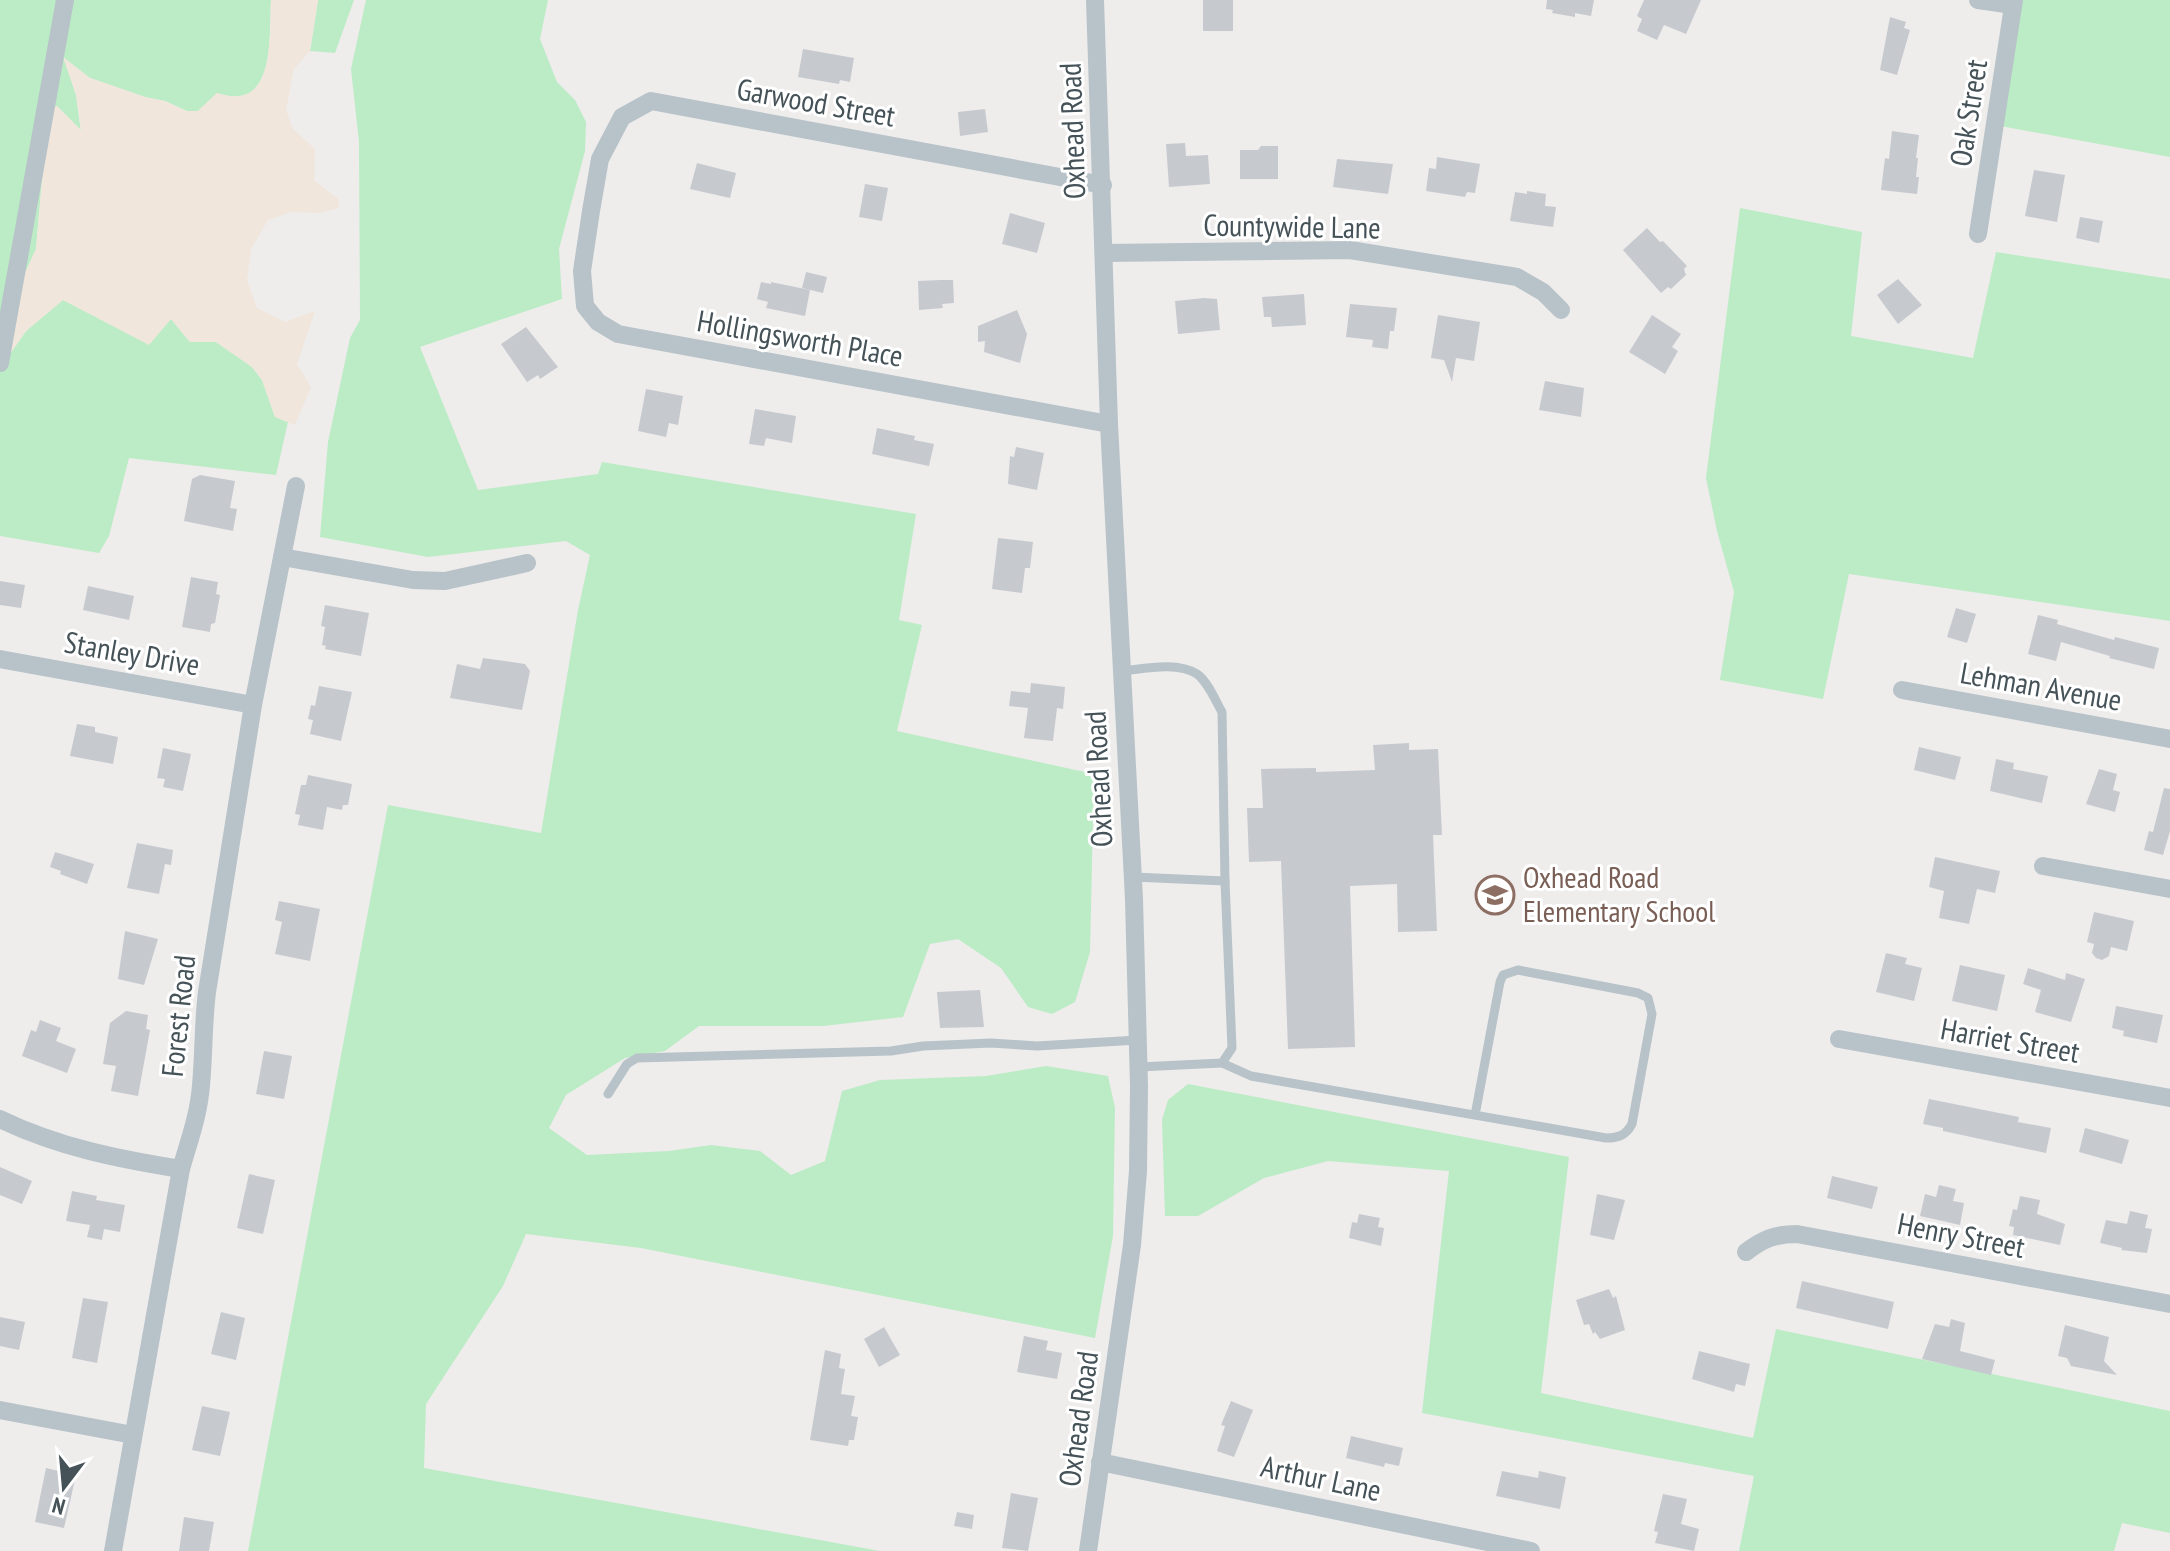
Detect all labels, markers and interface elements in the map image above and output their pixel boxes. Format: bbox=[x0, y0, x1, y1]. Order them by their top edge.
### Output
street label: Oak Street bbox=[1940, 56, 1995, 169]
street label: Oxhead Road bbox=[1050, 62, 1093, 200]
street label: Garwood Street bbox=[734, 68, 899, 135]
street label: Countywide Lane bbox=[1203, 204, 1381, 247]
street label: Hollingsworth Place bbox=[694, 300, 906, 375]
street label: Stanley Drive bbox=[62, 621, 203, 684]
street label: Lehman Avenue bbox=[1958, 652, 2125, 719]
street label: Oxhead Road bbox=[1074, 710, 1121, 848]
place label: Oxhead Road Elementary School bbox=[1523, 857, 1715, 930]
school or university icon: Oxhead Road Elementary School bbox=[1474, 874, 1516, 916]
street label: Forest Road bbox=[152, 953, 203, 1078]
street label: Harriet Street bbox=[1938, 1008, 2083, 1071]
street label: Henry Street bbox=[1894, 1203, 2029, 1266]
street label: Oxhead Road bbox=[1049, 1349, 1106, 1489]
street label: Arthur Lane bbox=[1258, 1446, 1385, 1509]
north arrow bbox=[24, 1447, 104, 1527]
text: N bbox=[49, 1491, 68, 1521]

